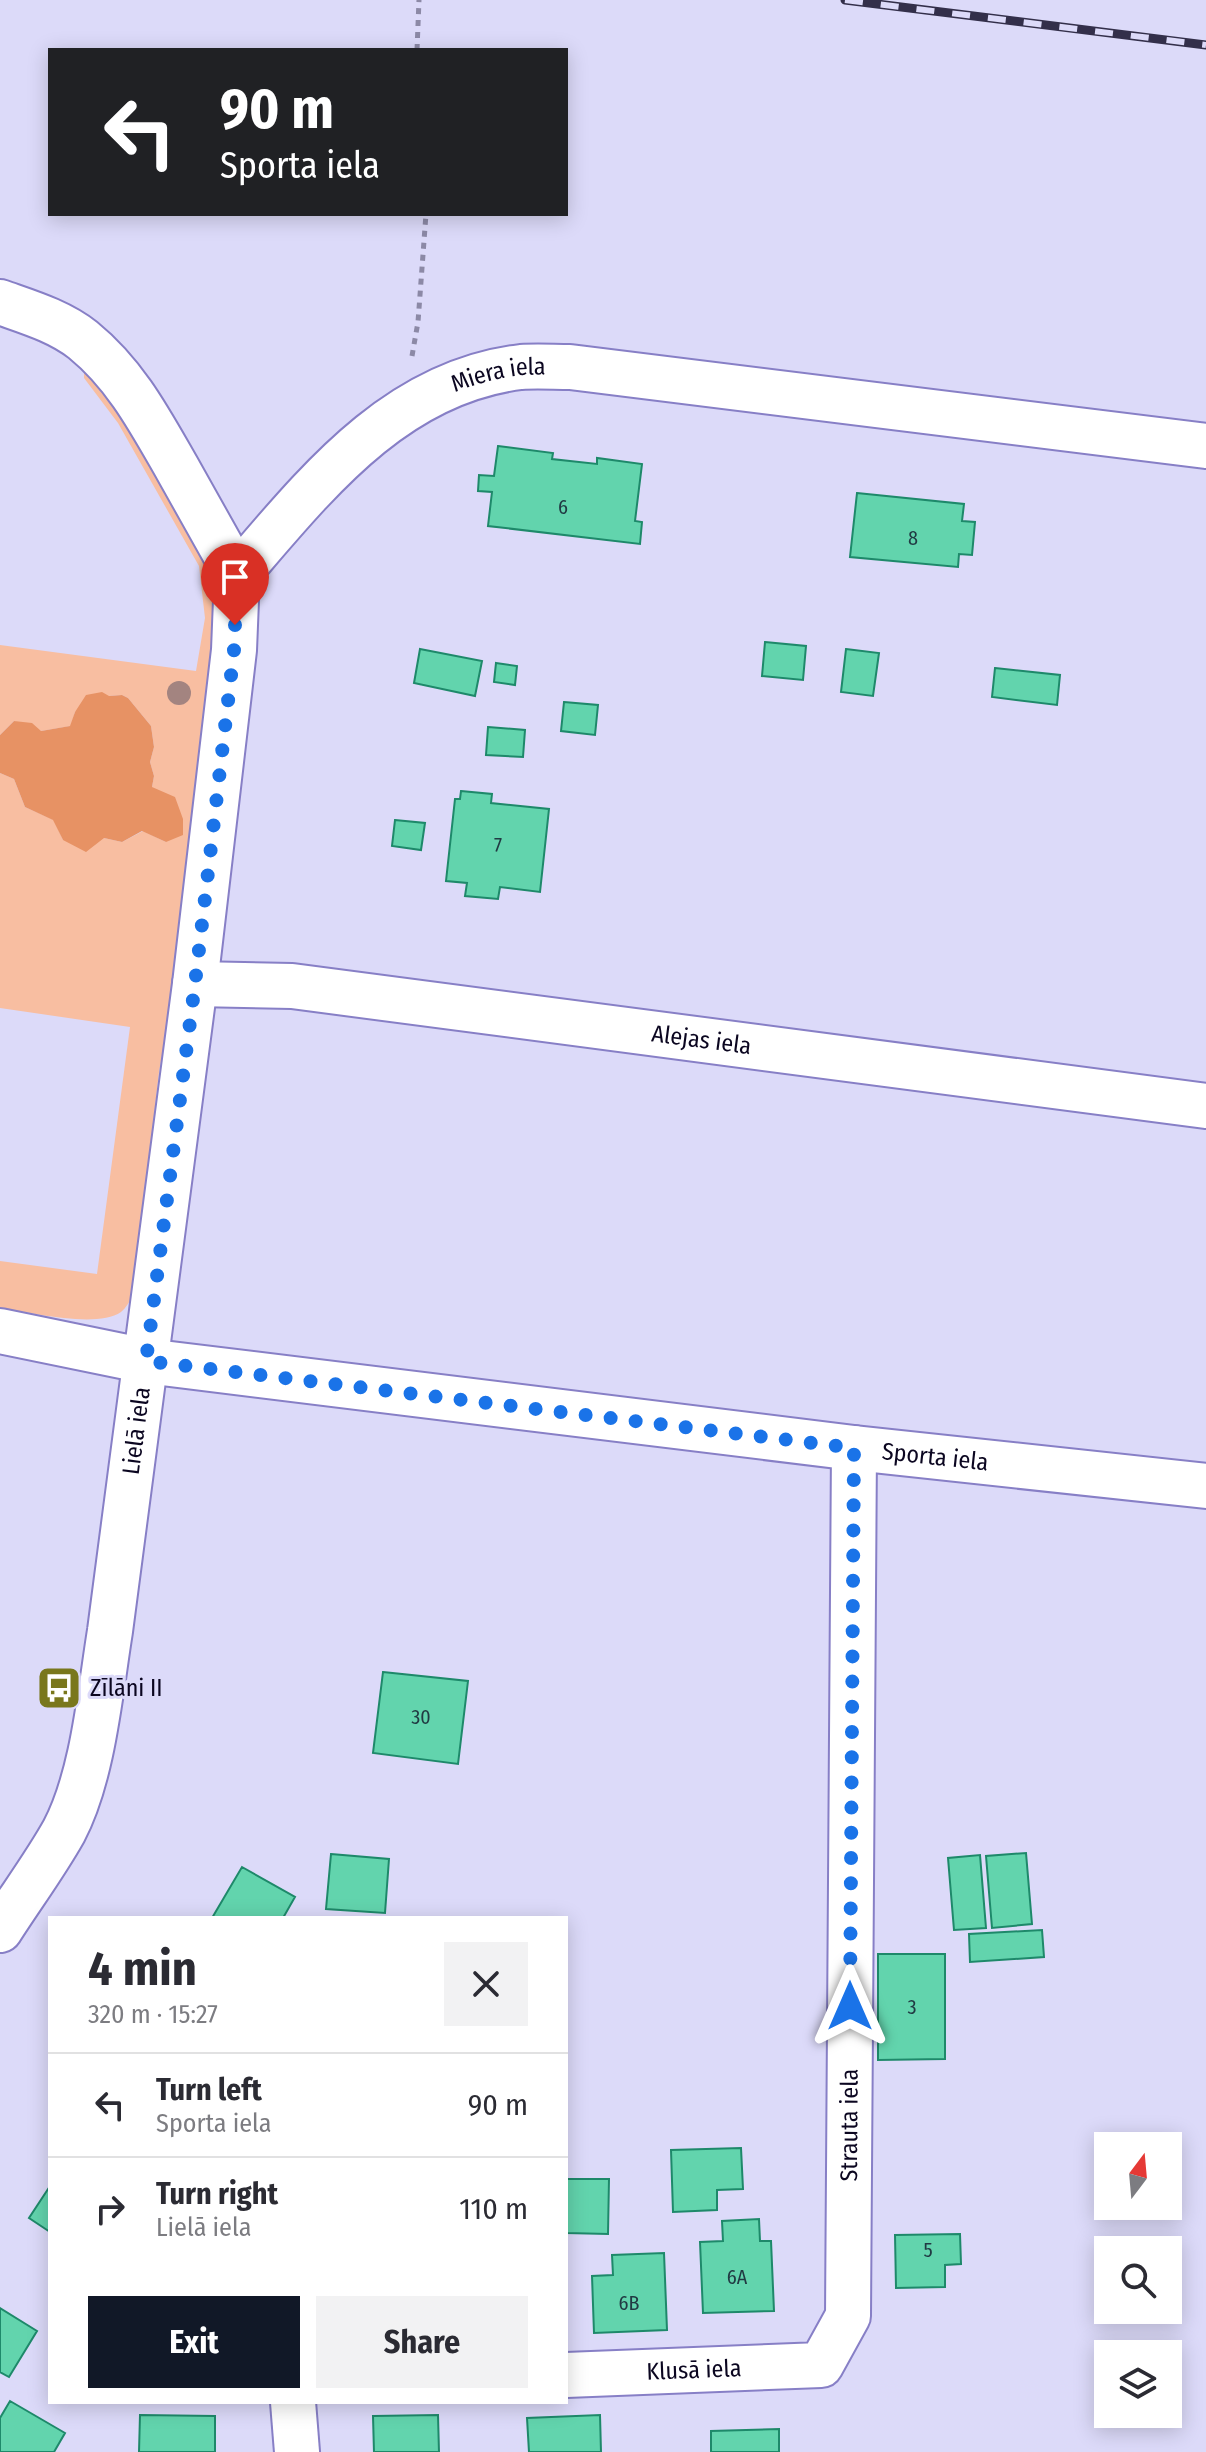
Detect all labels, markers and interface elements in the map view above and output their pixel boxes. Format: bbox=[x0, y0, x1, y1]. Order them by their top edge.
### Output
text: 90 m bbox=[220, 76, 334, 143]
icon: left bbox=[88, 80, 192, 184]
text: Sporta iela bbox=[220, 144, 380, 188]
street label: Miera iela bbox=[447, 353, 546, 398]
house number: 6 bbox=[558, 495, 568, 519]
house number: 8 bbox=[908, 526, 918, 550]
pin bbox=[201, 543, 269, 625]
icon: arrive bbox=[213, 555, 257, 599]
house number: 7 bbox=[494, 833, 502, 857]
street label: Alejas iela bbox=[650, 1019, 753, 1060]
street label: Lielā iela bbox=[117, 1385, 156, 1476]
street label: Sporta iela bbox=[881, 1437, 990, 1476]
bus stop icon: Zīlāni II bbox=[35, 1664, 83, 1712]
place label: Zīlāni II bbox=[90, 1674, 163, 1702]
house number: 30 bbox=[411, 1705, 431, 1729]
text: 4 min bbox=[88, 1940, 197, 1998]
button: close bbox=[444, 1942, 528, 2026]
position arrow bbox=[808, 1964, 892, 2048]
house number: 3 bbox=[907, 1995, 917, 2019]
text: 320 m · 15:27 bbox=[88, 1999, 218, 2030]
street label: Strauta iela bbox=[835, 2069, 864, 2182]
text: Turn left bbox=[156, 2072, 262, 2108]
icon: left bbox=[88, 2083, 132, 2127]
text: 90 m bbox=[468, 2087, 528, 2123]
text: Sporta iela bbox=[156, 2108, 272, 2139]
north arrow bbox=[1094, 2132, 1182, 2220]
map controls bbox=[1094, 2132, 1182, 2428]
text: Turn right bbox=[156, 2176, 278, 2212]
icon: right bbox=[88, 2187, 132, 2231]
text: 110 m bbox=[459, 2191, 528, 2227]
text: Lielā iela bbox=[156, 2212, 251, 2243]
button: search bbox=[1094, 2236, 1182, 2324]
house number: 5 bbox=[923, 2238, 933, 2262]
house number: 6A bbox=[727, 2265, 748, 2289]
house number: 6B bbox=[619, 2291, 639, 2315]
button: Exit bbox=[88, 2296, 300, 2388]
button: Share bbox=[316, 2296, 528, 2388]
button: layers bbox=[1094, 2340, 1182, 2428]
street label: Klusā iela bbox=[646, 2354, 742, 2386]

